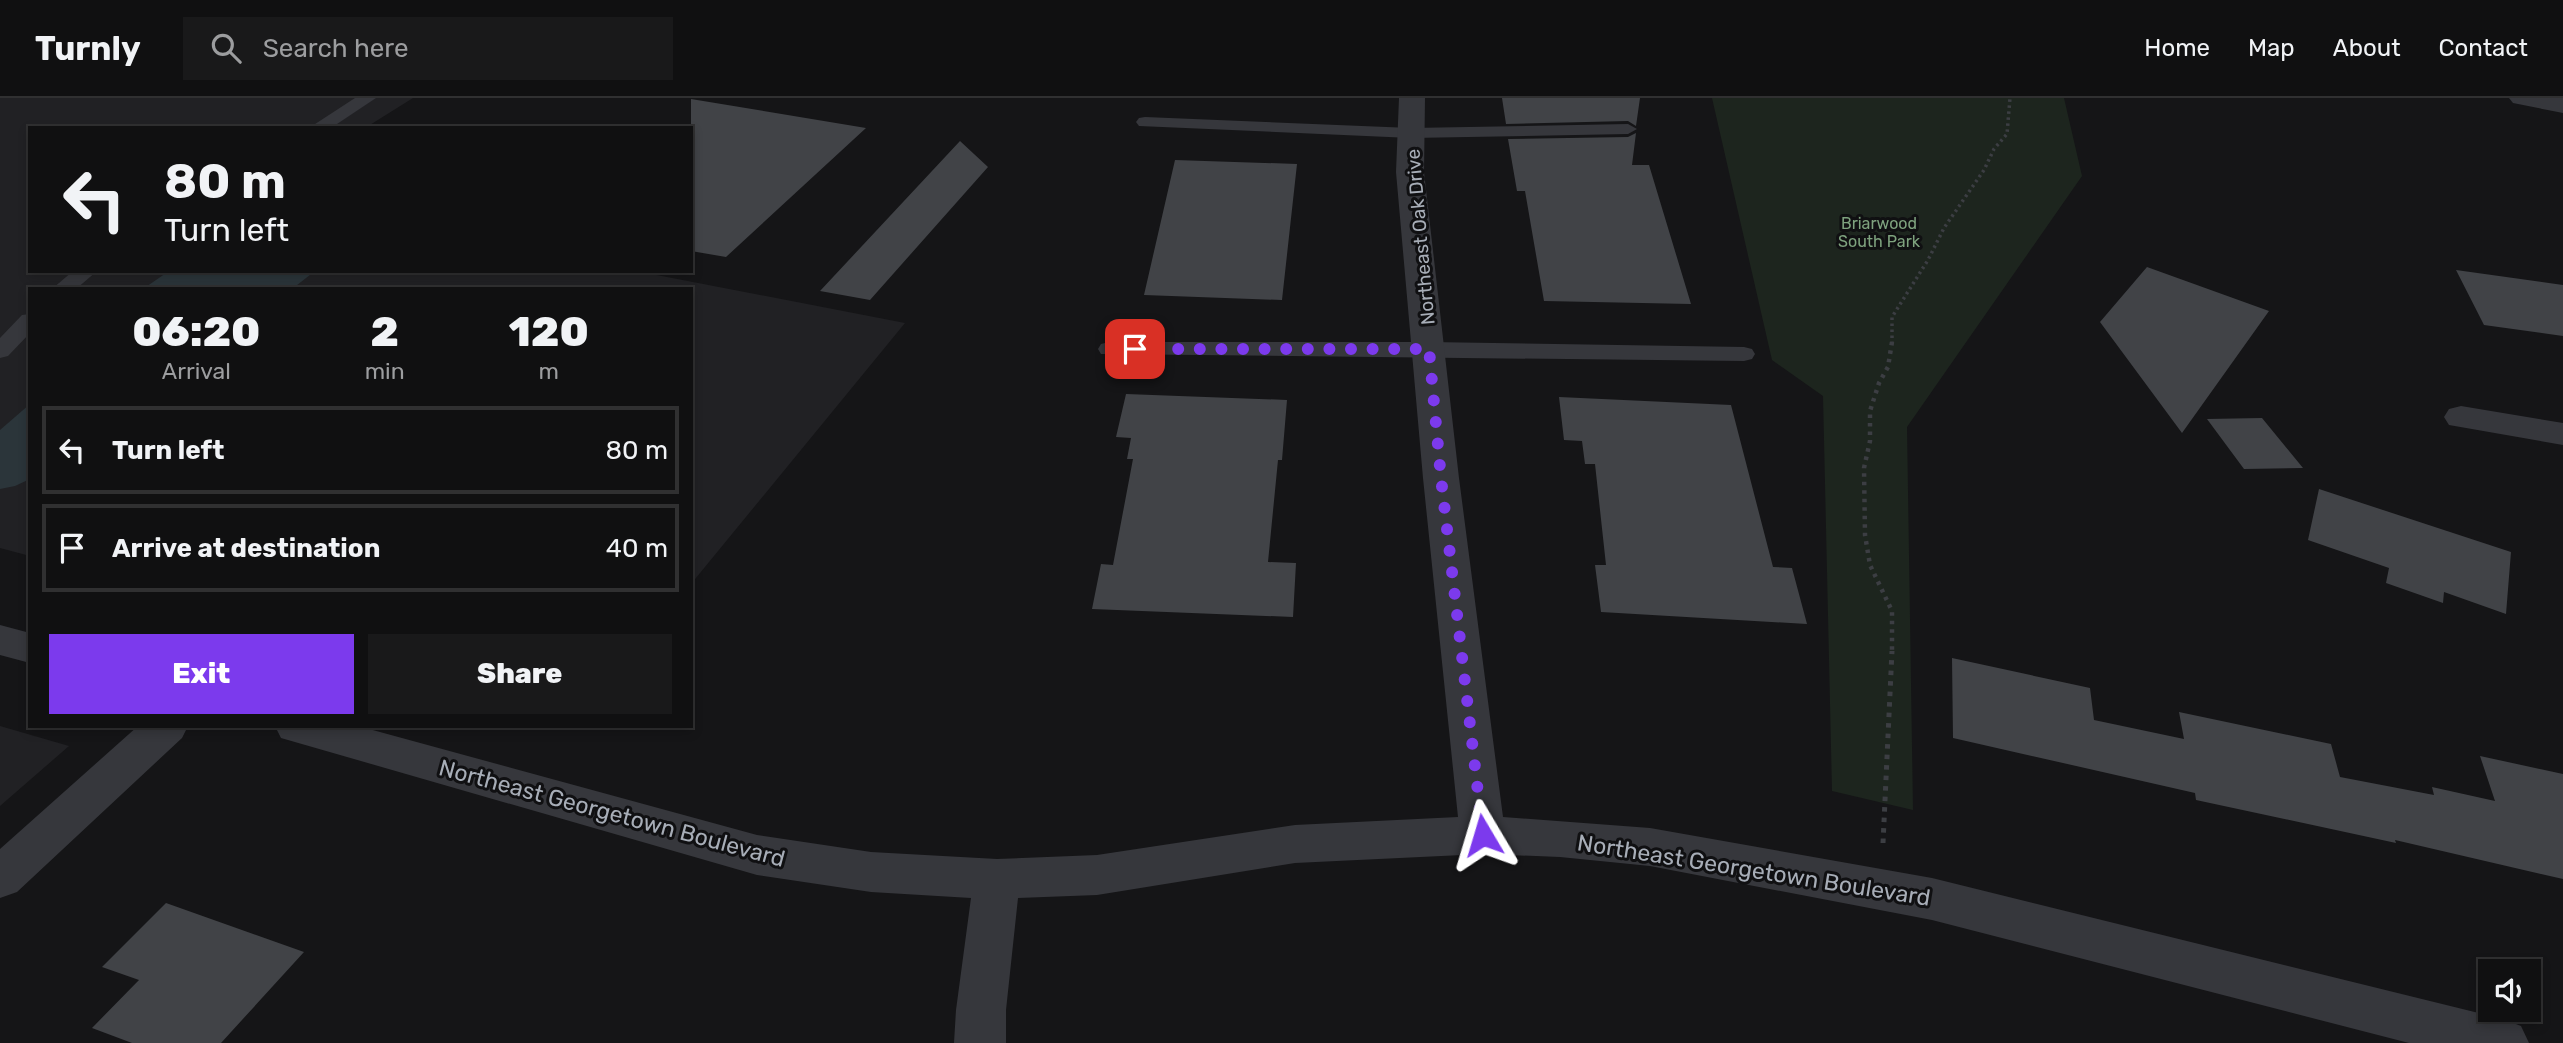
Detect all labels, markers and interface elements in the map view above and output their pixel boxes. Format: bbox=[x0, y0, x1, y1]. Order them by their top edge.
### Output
search box bbox=[183, 17, 673, 80]
text: Turnly bbox=[35, 29, 141, 68]
icon: search bbox=[207, 29, 245, 67]
text: Search here bbox=[263, 33, 409, 64]
text: Home bbox=[2144, 34, 2210, 62]
text: Map bbox=[2248, 34, 2295, 62]
text: About bbox=[2333, 34, 2401, 62]
text: Contact bbox=[2439, 34, 2528, 62]
street label: Northeast Oak Drive bbox=[1401, 148, 1440, 326]
text: 80 m bbox=[164, 152, 286, 210]
icon: left bbox=[49, 154, 140, 245]
text: Turn left bbox=[164, 211, 289, 249]
park label: Briarwood South Park bbox=[1838, 214, 1921, 251]
text: 06:20 bbox=[132, 307, 260, 357]
text: 2 bbox=[370, 307, 399, 357]
text: 120 bbox=[509, 307, 589, 357]
pin bbox=[1105, 319, 1165, 379]
icon: arrive bbox=[1116, 330, 1154, 368]
text: Arrival bbox=[162, 357, 231, 385]
text: min bbox=[365, 357, 405, 385]
text: m bbox=[539, 357, 559, 385]
icon: left bbox=[53, 431, 91, 469]
text: Turn left bbox=[112, 435, 224, 466]
text: 80 m bbox=[605, 435, 668, 466]
icon: arrive bbox=[53, 529, 91, 567]
text: Arrive at destination bbox=[112, 533, 380, 564]
text: 40 m bbox=[606, 533, 668, 564]
button: Exit bbox=[49, 634, 354, 714]
button: Share bbox=[368, 634, 672, 714]
street label: Northeast Georgetown Boulevard bbox=[436, 753, 788, 873]
position arrow bbox=[1446, 798, 1520, 872]
street label: Northeast Georgetown Boulevard bbox=[1575, 828, 1933, 912]
map controls bbox=[2478, 959, 2541, 1022]
button: sound bbox=[2478, 959, 2541, 1022]

